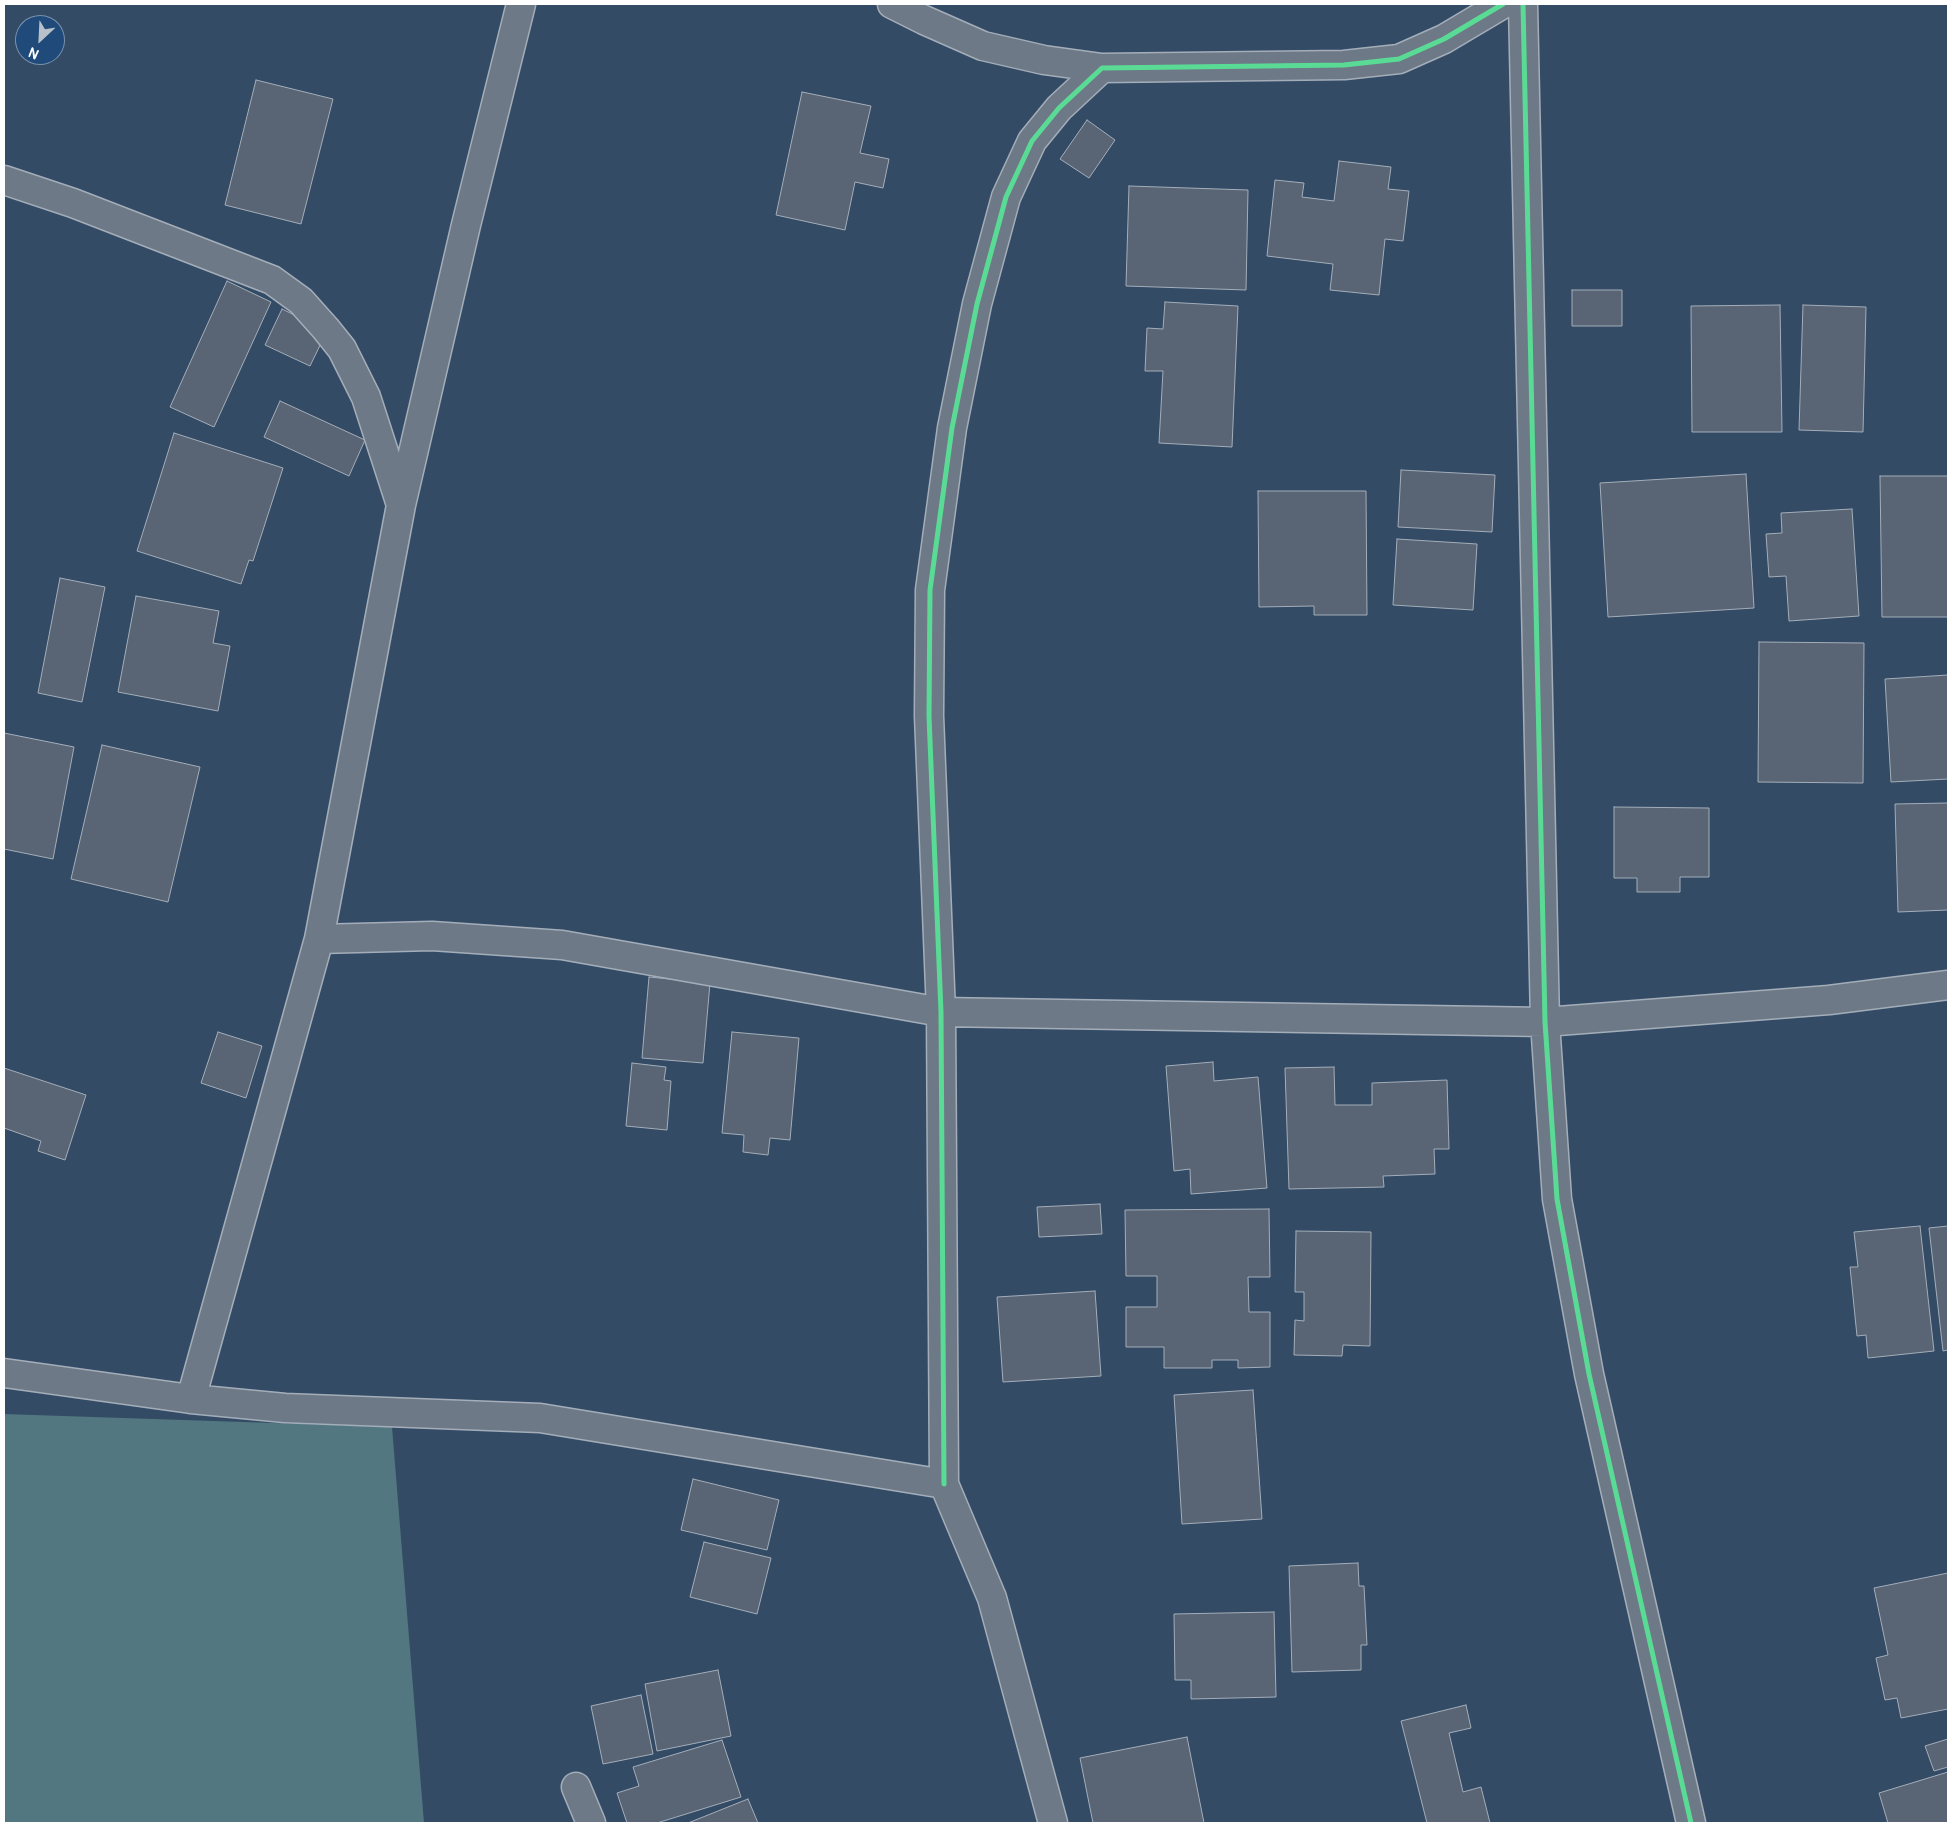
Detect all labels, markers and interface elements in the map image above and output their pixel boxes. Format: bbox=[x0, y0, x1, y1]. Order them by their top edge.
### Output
north arrow bbox=[15, 15, 65, 65]
text: N bbox=[26, 43, 42, 63]

